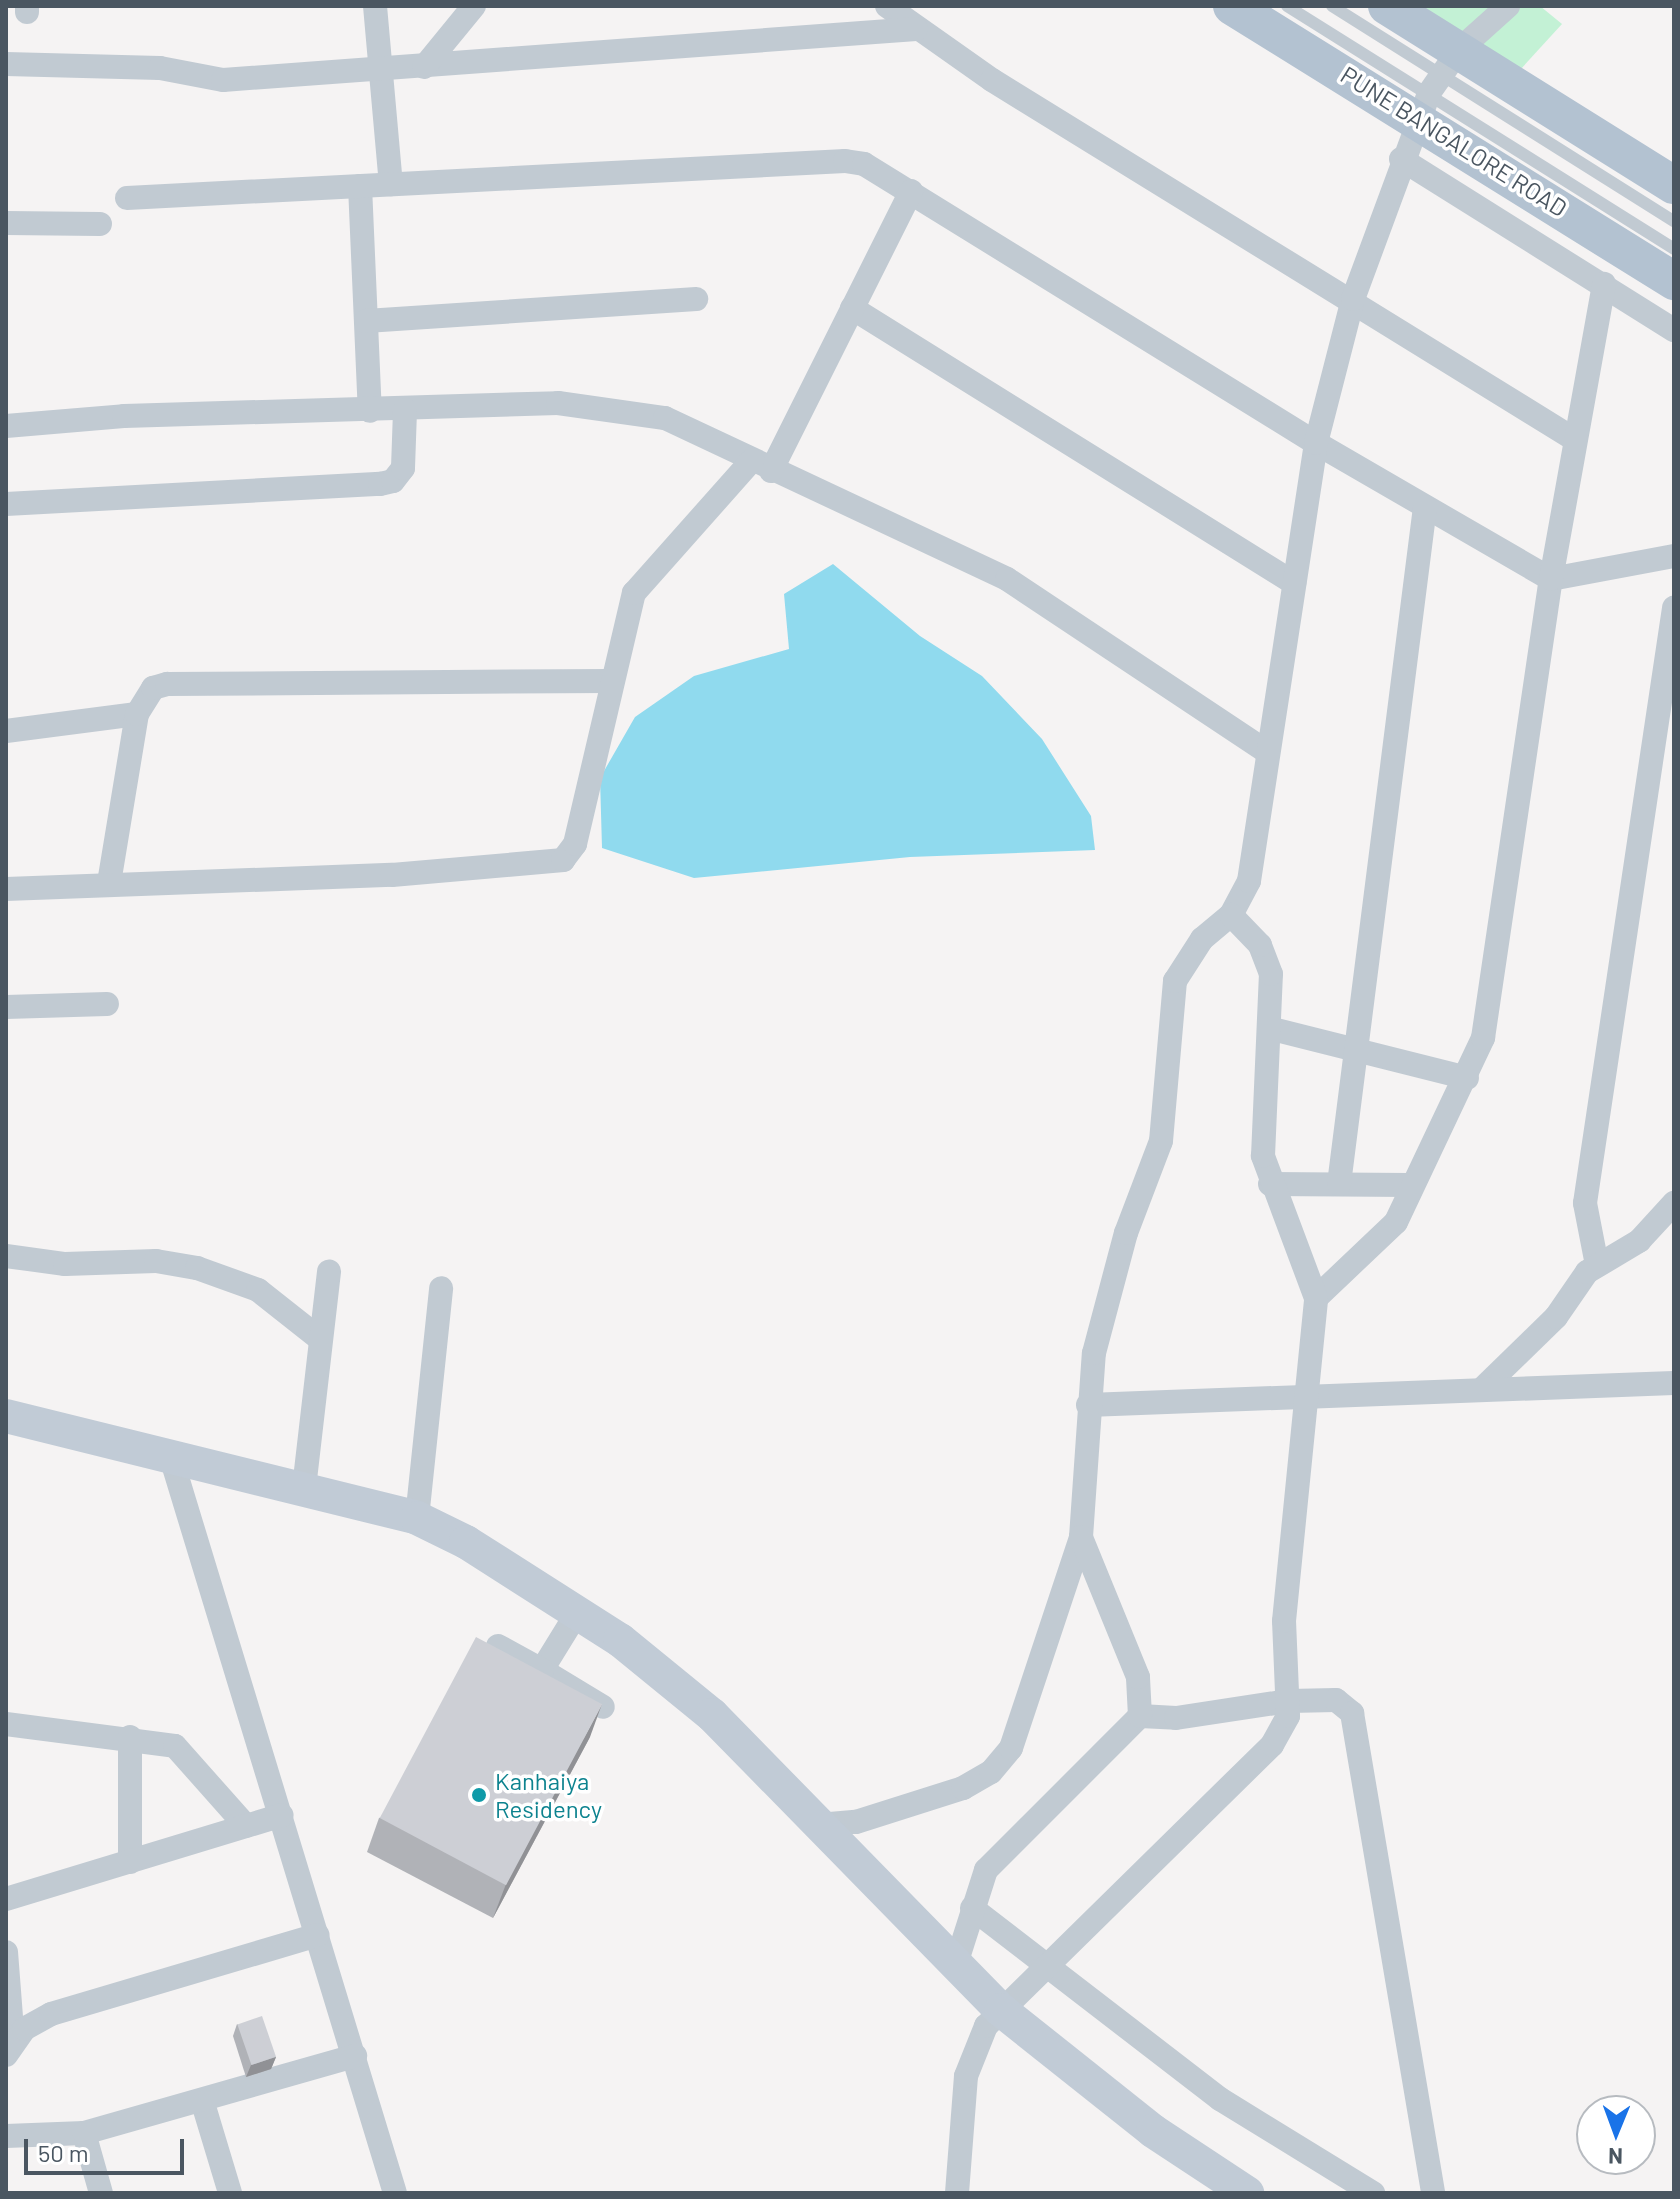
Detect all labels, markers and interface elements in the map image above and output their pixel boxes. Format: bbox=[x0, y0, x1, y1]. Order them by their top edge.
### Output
street label: PUNE BANGALORE ROAD bbox=[1336, 60, 1572, 222]
place label: Kanhaiya Residency bbox=[495, 1767, 602, 1823]
marker: Kanhaiya Residency bbox=[470, 1786, 488, 1804]
north arrow bbox=[1576, 2095, 1656, 2175]
scale bar bbox=[28, 2123, 188, 2173]
text: 50 m bbox=[38, 2138, 89, 2167]
text: N bbox=[1608, 2144, 1623, 2170]

